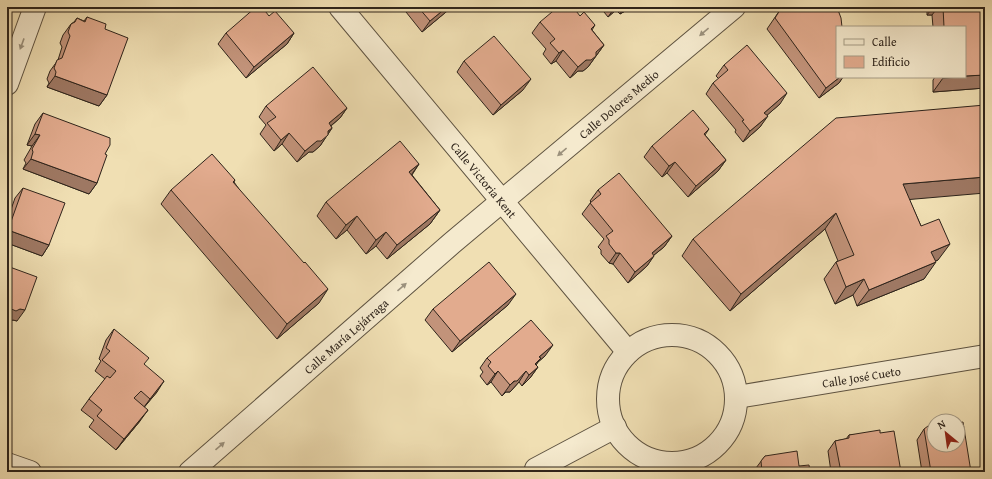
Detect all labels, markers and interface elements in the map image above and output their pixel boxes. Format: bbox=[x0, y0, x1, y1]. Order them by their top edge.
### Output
legend bbox=[836, 26, 966, 78]
one-way arrow bbox=[699, 28, 710, 37]
text: Calle bbox=[872, 33, 897, 50]
one-way arrow bbox=[18, 38, 24, 50]
text: Edificio bbox=[872, 53, 910, 70]
street label: Calle Dolores Medio bbox=[575, 65, 662, 142]
street label: Calle Victoria Kent bbox=[447, 138, 522, 222]
one-way arrow bbox=[557, 147, 567, 156]
one-way arrow bbox=[397, 282, 407, 292]
street label: Calle María Lejárraga bbox=[300, 294, 392, 377]
street label: Calle José Cueto bbox=[821, 362, 902, 391]
north arrow bbox=[926, 413, 966, 453]
text: N bbox=[934, 415, 949, 433]
one-way arrow bbox=[214, 442, 225, 451]

